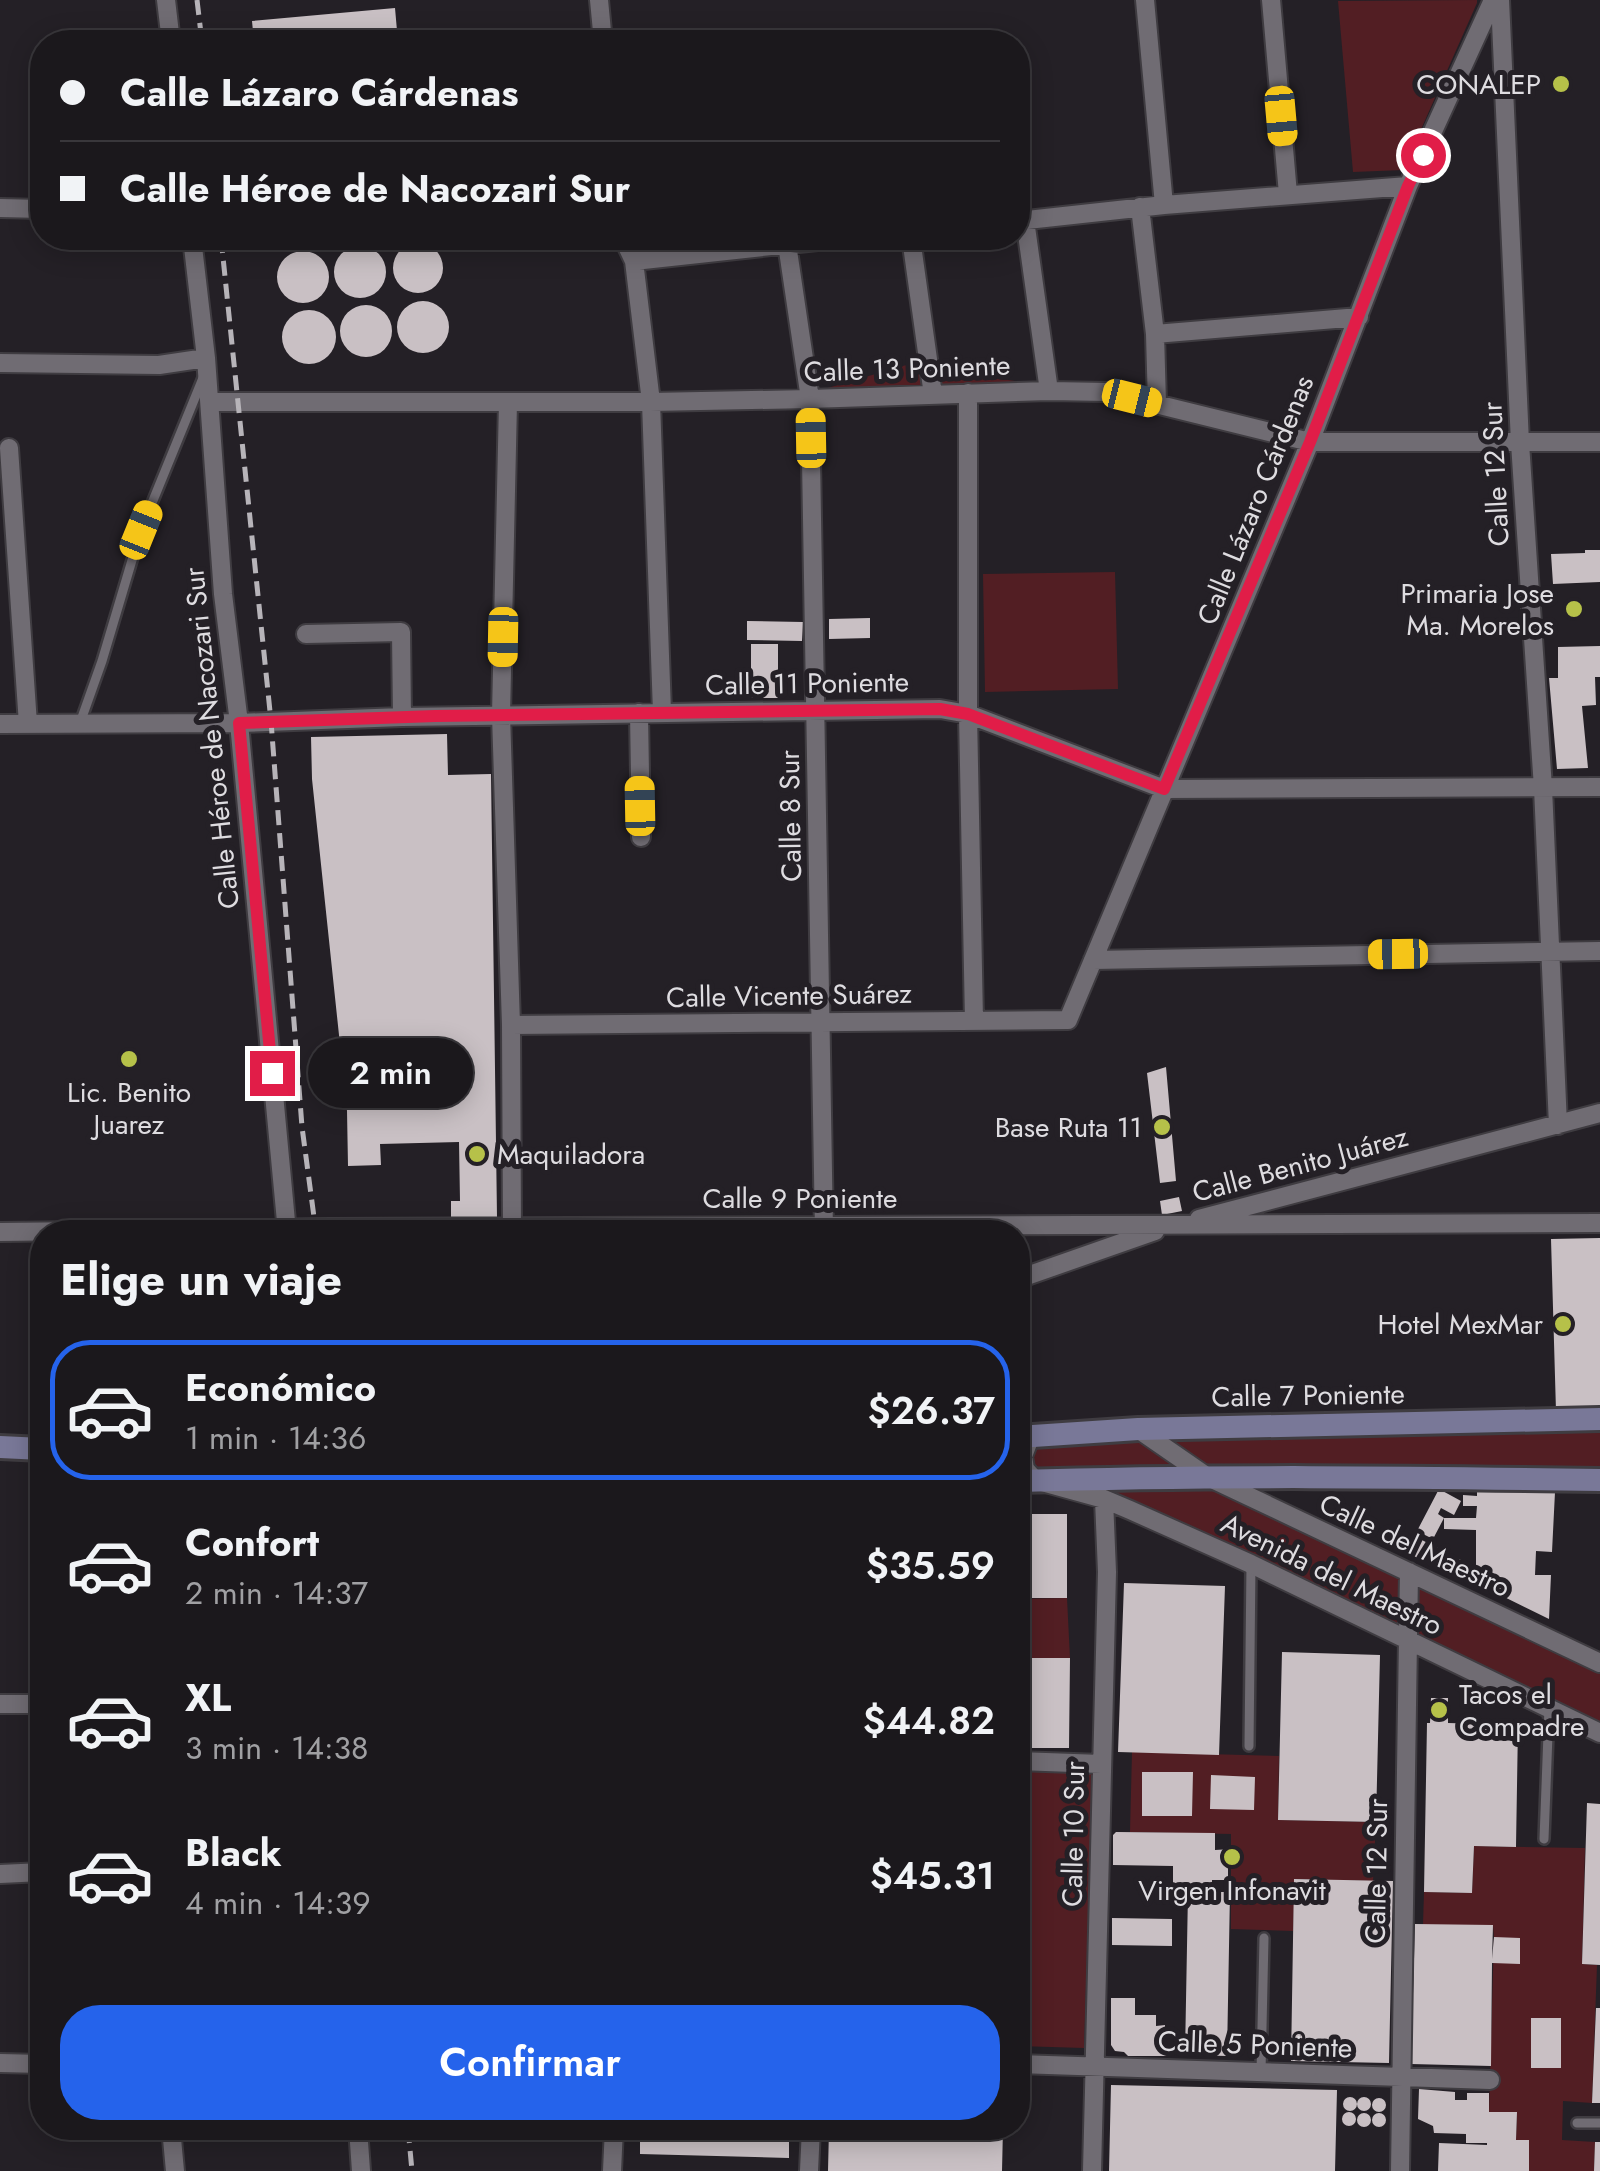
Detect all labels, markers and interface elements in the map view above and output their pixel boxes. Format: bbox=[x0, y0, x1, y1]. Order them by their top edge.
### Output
place label: CONALEP bbox=[1416, 64, 1541, 105]
text: Calle Lázaro Cárdenas bbox=[120, 65, 519, 120]
marker: CONALEP bbox=[1550, 73, 1572, 95]
car bbox=[1263, 85, 1299, 147]
route start bbox=[1401, 133, 1446, 178]
text: Calle Héroe de Nacozari Sur bbox=[120, 161, 630, 216]
street label: Calle 13 Poniente bbox=[803, 344, 1011, 393]
street label: Calle Lázaro Cárdenas bbox=[1187, 369, 1324, 631]
car bbox=[1099, 376, 1165, 420]
street label: Calle 12 Sur bbox=[1471, 400, 1520, 547]
car bbox=[795, 408, 827, 468]
car bbox=[116, 497, 166, 563]
street label: Calle Héroe de Nacozari Sur bbox=[173, 565, 250, 911]
place label: Primaria Jose Ma. Morelos bbox=[1401, 573, 1554, 646]
marker: Primaria Jose Ma. Morelos bbox=[1563, 598, 1585, 620]
car bbox=[487, 607, 519, 667]
street label: Calle 11 Poniente bbox=[705, 661, 909, 706]
street label: Calle 8 Sur bbox=[769, 749, 812, 882]
car bbox=[624, 776, 656, 836]
car bbox=[1368, 938, 1428, 970]
street label: Calle Vicente Suárez bbox=[666, 973, 912, 1018]
callout: 2 min bbox=[307, 1038, 472, 1108]
marker: Lic. Benito Juarez bbox=[118, 1048, 140, 1070]
text: 2 min bbox=[349, 1050, 432, 1096]
route end bbox=[250, 1051, 295, 1096]
place label: Lic. Benito Juarez bbox=[67, 1072, 191, 1145]
place label: Base Ruta 11 bbox=[995, 1107, 1142, 1148]
marker: Base Ruta 11 bbox=[1151, 1116, 1173, 1138]
street label: Calle Benito Juárez bbox=[1188, 1116, 1413, 1213]
place label: Maquiladora bbox=[497, 1134, 645, 1175]
marker: Maquiladora bbox=[466, 1143, 488, 1165]
street label: Calle 9 Poniente bbox=[703, 1178, 897, 1219]
text: Elige un viaje bbox=[60, 1247, 342, 1312]
place label: Hotel MexMar bbox=[1378, 1304, 1543, 1345]
marker: Hotel MexMar bbox=[1552, 1313, 1574, 1335]
text: Económico bbox=[185, 1360, 376, 1415]
icon: car bbox=[65, 1365, 155, 1455]
street label: Calle 7 Poniente bbox=[1211, 1373, 1405, 1418]
text: $26.37 bbox=[868, 1383, 995, 1438]
text: 1 min · 14:36 bbox=[185, 1415, 366, 1461]
street label: Calle del Maestro bbox=[1312, 1483, 1517, 1608]
street label: Avenida del Maestro bbox=[1214, 1503, 1449, 1646]
text: Confort bbox=[185, 1515, 319, 1570]
icon: car bbox=[65, 1520, 155, 1610]
text: $35.59 bbox=[866, 1538, 995, 1593]
text: 2 min · 14:37 bbox=[185, 1570, 368, 1616]
text: XL bbox=[185, 1670, 231, 1725]
place label: Tacos el Compadre bbox=[1459, 1674, 1584, 1747]
icon: car bbox=[65, 1675, 155, 1765]
text: $44.82 bbox=[863, 1693, 995, 1748]
marker: Tacos el Compadre bbox=[1428, 1699, 1450, 1721]
text: 3 min · 14:38 bbox=[185, 1725, 369, 1771]
street label: Calle 10 Sur bbox=[1052, 1760, 1095, 1907]
street label: Calle 12 Sur bbox=[1355, 1798, 1398, 1944]
text: Black bbox=[185, 1825, 282, 1880]
icon: car bbox=[65, 1830, 155, 1920]
marker: Virgen Infonavit bbox=[1221, 1846, 1243, 1868]
text: $45.31 bbox=[870, 1848, 995, 1903]
place label: Virgen Infonavit bbox=[1138, 1870, 1326, 1911]
text: 4 min · 14:39 bbox=[185, 1880, 371, 1926]
button: Confirmar bbox=[60, 2005, 1000, 2120]
street label: Calle 5 Poniente bbox=[1157, 2021, 1353, 2068]

